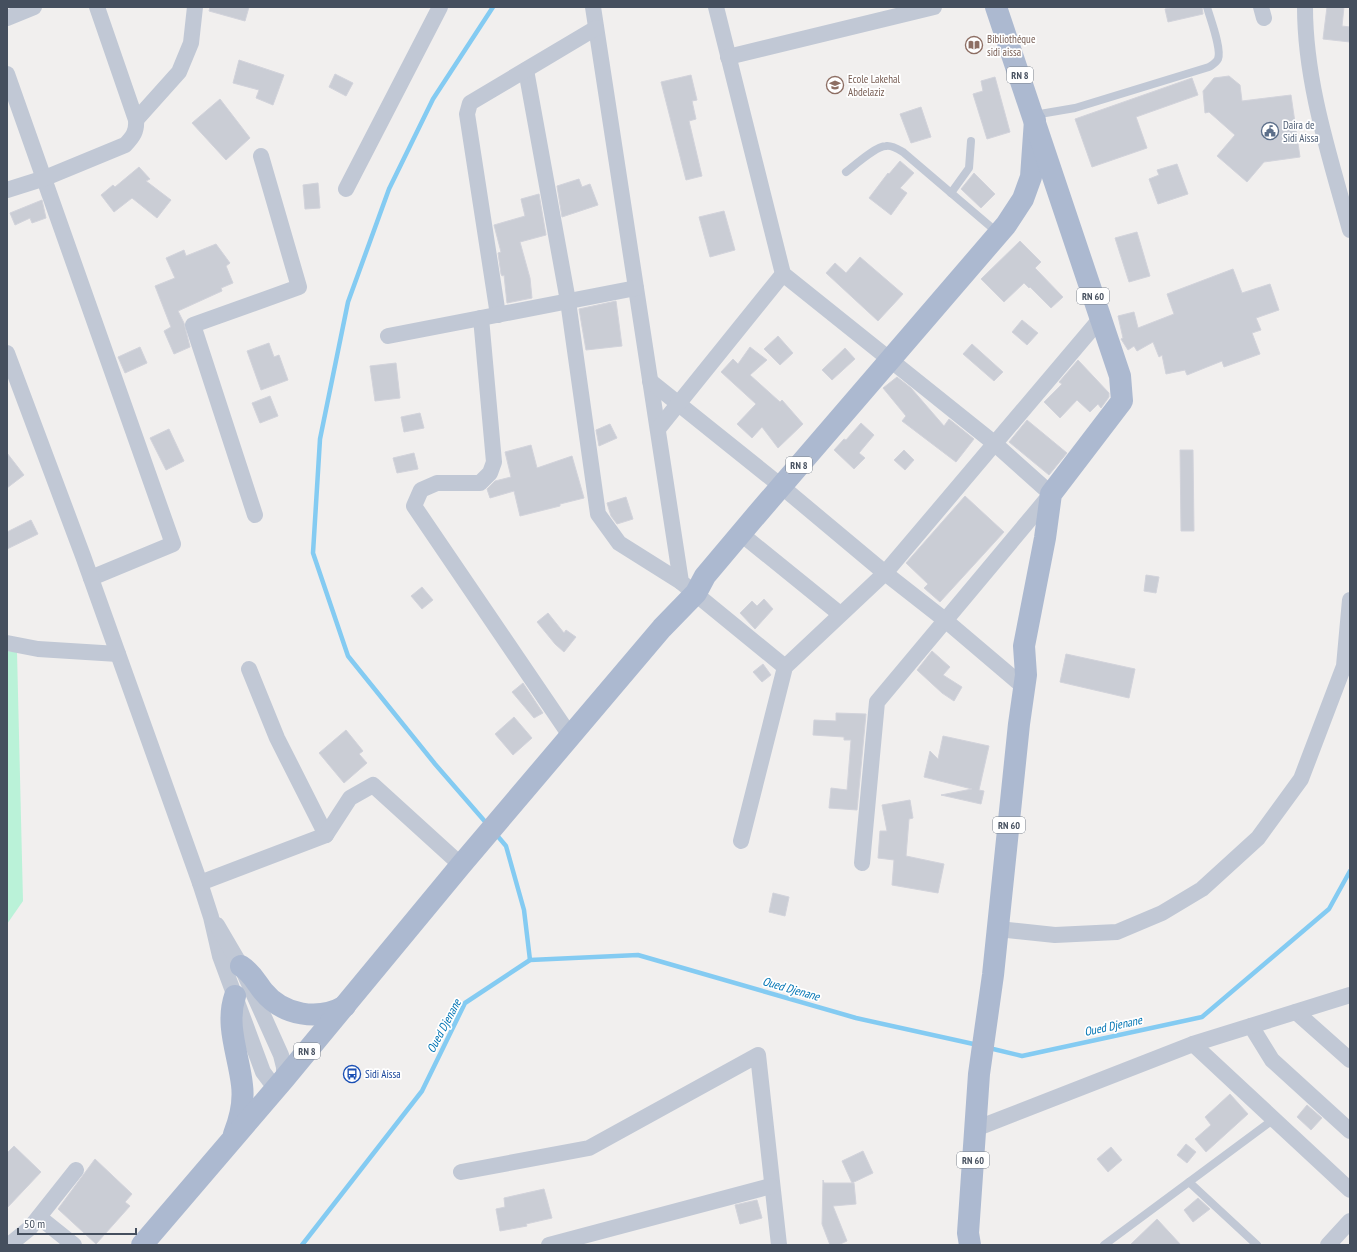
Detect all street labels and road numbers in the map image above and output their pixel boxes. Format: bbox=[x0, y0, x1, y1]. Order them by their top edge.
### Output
road number: RN 8 bbox=[1007, 67, 1033, 83]
road number: RN 60 bbox=[1077, 288, 1109, 304]
road number: RN 8 bbox=[786, 457, 812, 473]
road number: RN 60 bbox=[993, 817, 1025, 833]
road number: RN 8 bbox=[294, 1043, 320, 1059]
road number: RN 60 bbox=[957, 1152, 989, 1168]

